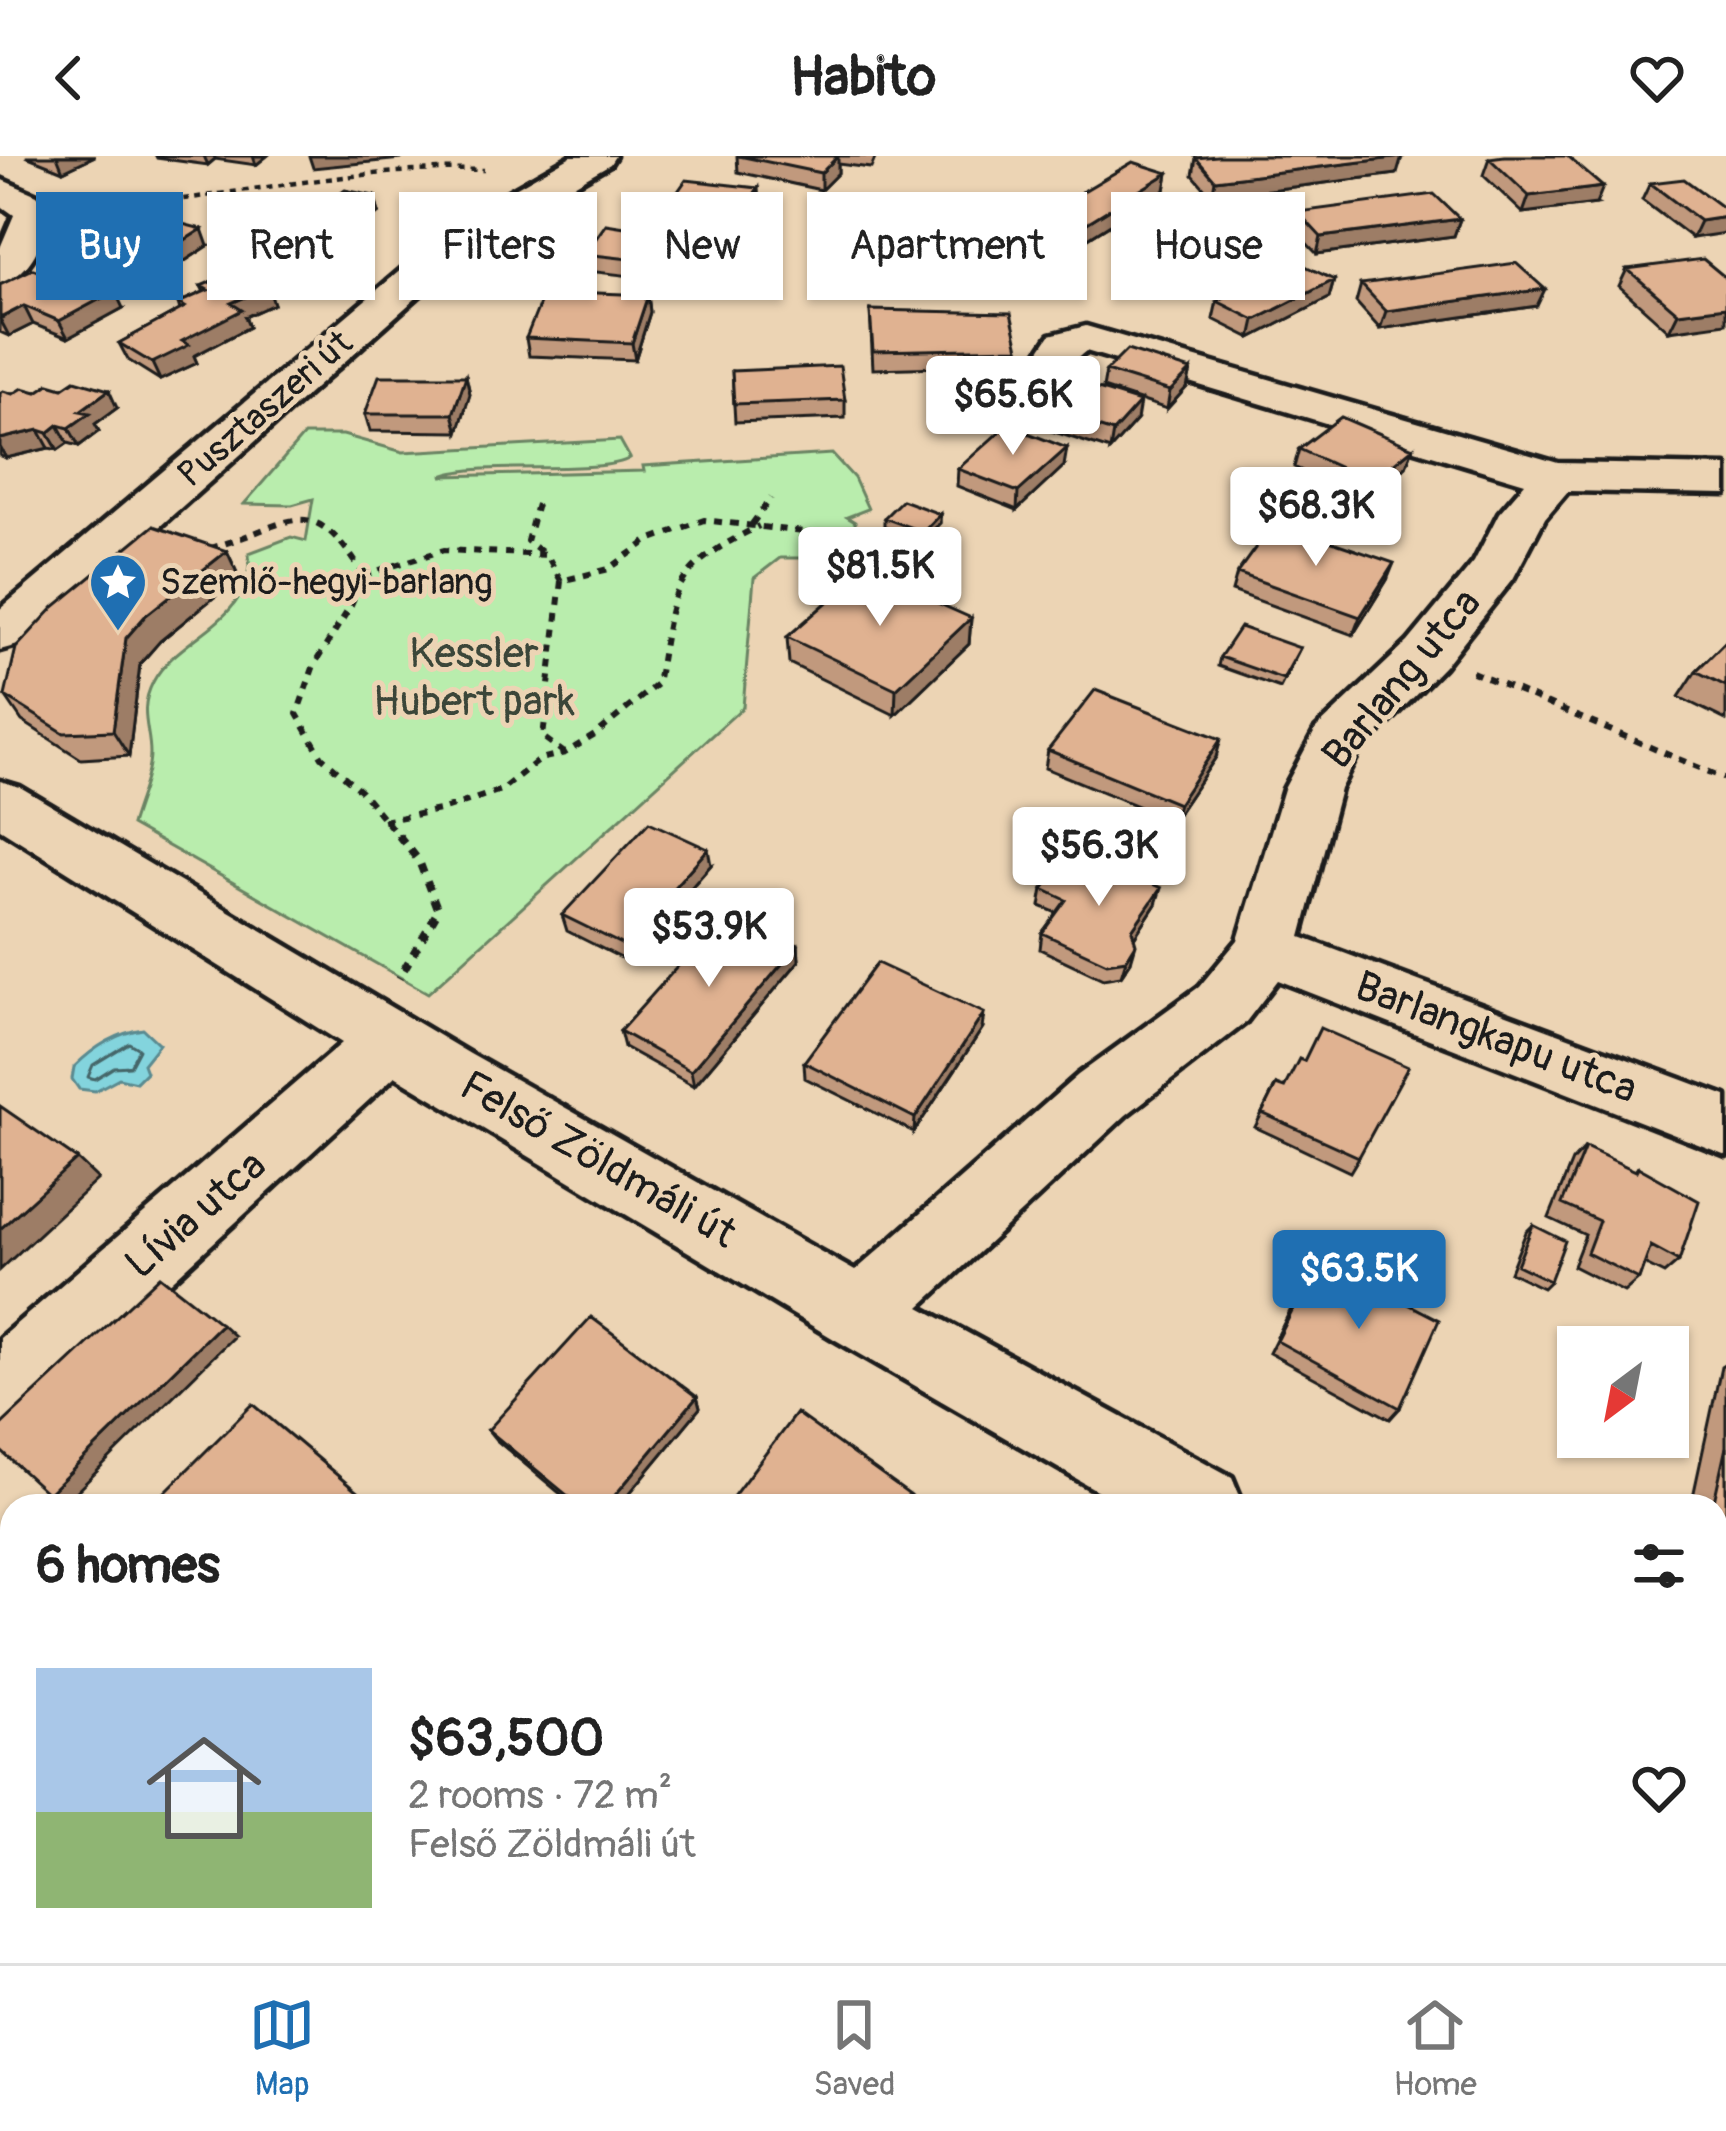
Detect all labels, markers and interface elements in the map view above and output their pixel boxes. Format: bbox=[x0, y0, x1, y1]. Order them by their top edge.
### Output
text: Habito bbox=[790, 44, 936, 112]
icon: back bbox=[36, 45, 102, 111]
icon: heart bbox=[1624, 45, 1690, 111]
chip: Buy bbox=[36, 192, 183, 300]
chip: Rent bbox=[207, 192, 375, 300]
chip: Filters bbox=[399, 192, 597, 300]
chip: New bbox=[621, 192, 783, 300]
chip: Apartment bbox=[807, 192, 1087, 300]
chip: House bbox=[1111, 192, 1305, 300]
street label: Pusztaszeri út bbox=[168, 321, 362, 497]
pin: $65.6K bbox=[915, 356, 1111, 458]
text: $65.6K bbox=[953, 370, 1073, 419]
pin: $68.3K bbox=[1218, 467, 1414, 569]
text: $68.3K bbox=[1257, 481, 1375, 530]
pin: $81.5K bbox=[782, 527, 978, 629]
text: $81.5K bbox=[825, 541, 935, 590]
place icon: Szemlő-hegyi-barlang bbox=[87, 551, 149, 633]
place label: Szemlő-hegyi-barlang bbox=[160, 560, 493, 605]
street label: Barlang utca bbox=[1312, 578, 1492, 780]
park label: Kessler Hubert park bbox=[373, 628, 575, 728]
pin: $56.3K bbox=[1001, 807, 1197, 909]
text: $56.3K bbox=[1040, 821, 1158, 870]
pin: $53.9K bbox=[611, 888, 807, 990]
text: $53.9K bbox=[651, 902, 767, 951]
street label: Barlangkapu utca bbox=[1348, 960, 1644, 1116]
street label: Felső Zöldmáli út bbox=[451, 1060, 745, 1260]
street label: Lívia utca bbox=[115, 1140, 277, 1290]
pin: $63.5K bbox=[1261, 1230, 1457, 1332]
text: $63.5K bbox=[1300, 1244, 1418, 1293]
north arrow bbox=[1557, 1326, 1689, 1458]
map controls bbox=[1557, 1326, 1689, 1458]
icon: filters bbox=[1626, 1533, 1692, 1599]
text: 6 homes bbox=[36, 1534, 220, 1598]
text: $63,500 bbox=[408, 1707, 604, 1771]
icon: home bbox=[132, 1716, 276, 1860]
icon: heart bbox=[1626, 1755, 1692, 1821]
text: 2 rooms · 72 m² bbox=[408, 1771, 672, 1820]
text: Felső Zöldmáli út bbox=[408, 1820, 696, 1869]
tab: Map bbox=[249, 1992, 315, 2105]
tab: Saved bbox=[813, 1992, 895, 2105]
tab: Home bbox=[1394, 1992, 1477, 2105]

